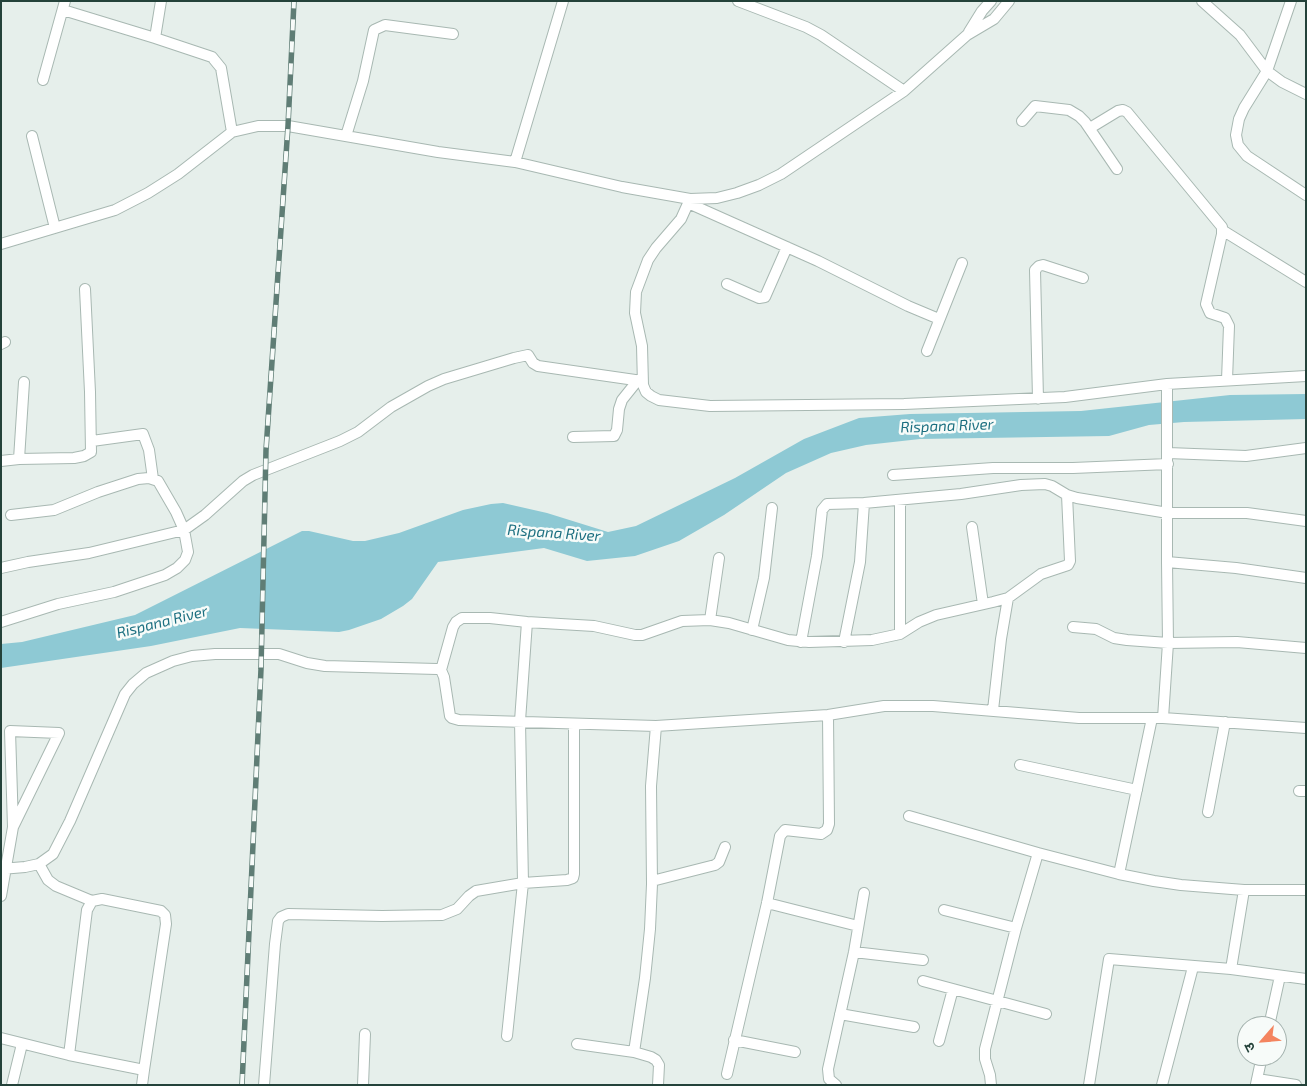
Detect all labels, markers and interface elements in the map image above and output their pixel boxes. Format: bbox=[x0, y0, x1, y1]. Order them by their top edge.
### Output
water label: Rispana River bbox=[900, 415, 994, 437]
water label: Rispana River bbox=[507, 521, 601, 545]
water label: Rispana River bbox=[115, 602, 209, 642]
north arrow bbox=[1237, 1016, 1287, 1066]
text: उ bbox=[1240, 1040, 1259, 1055]

